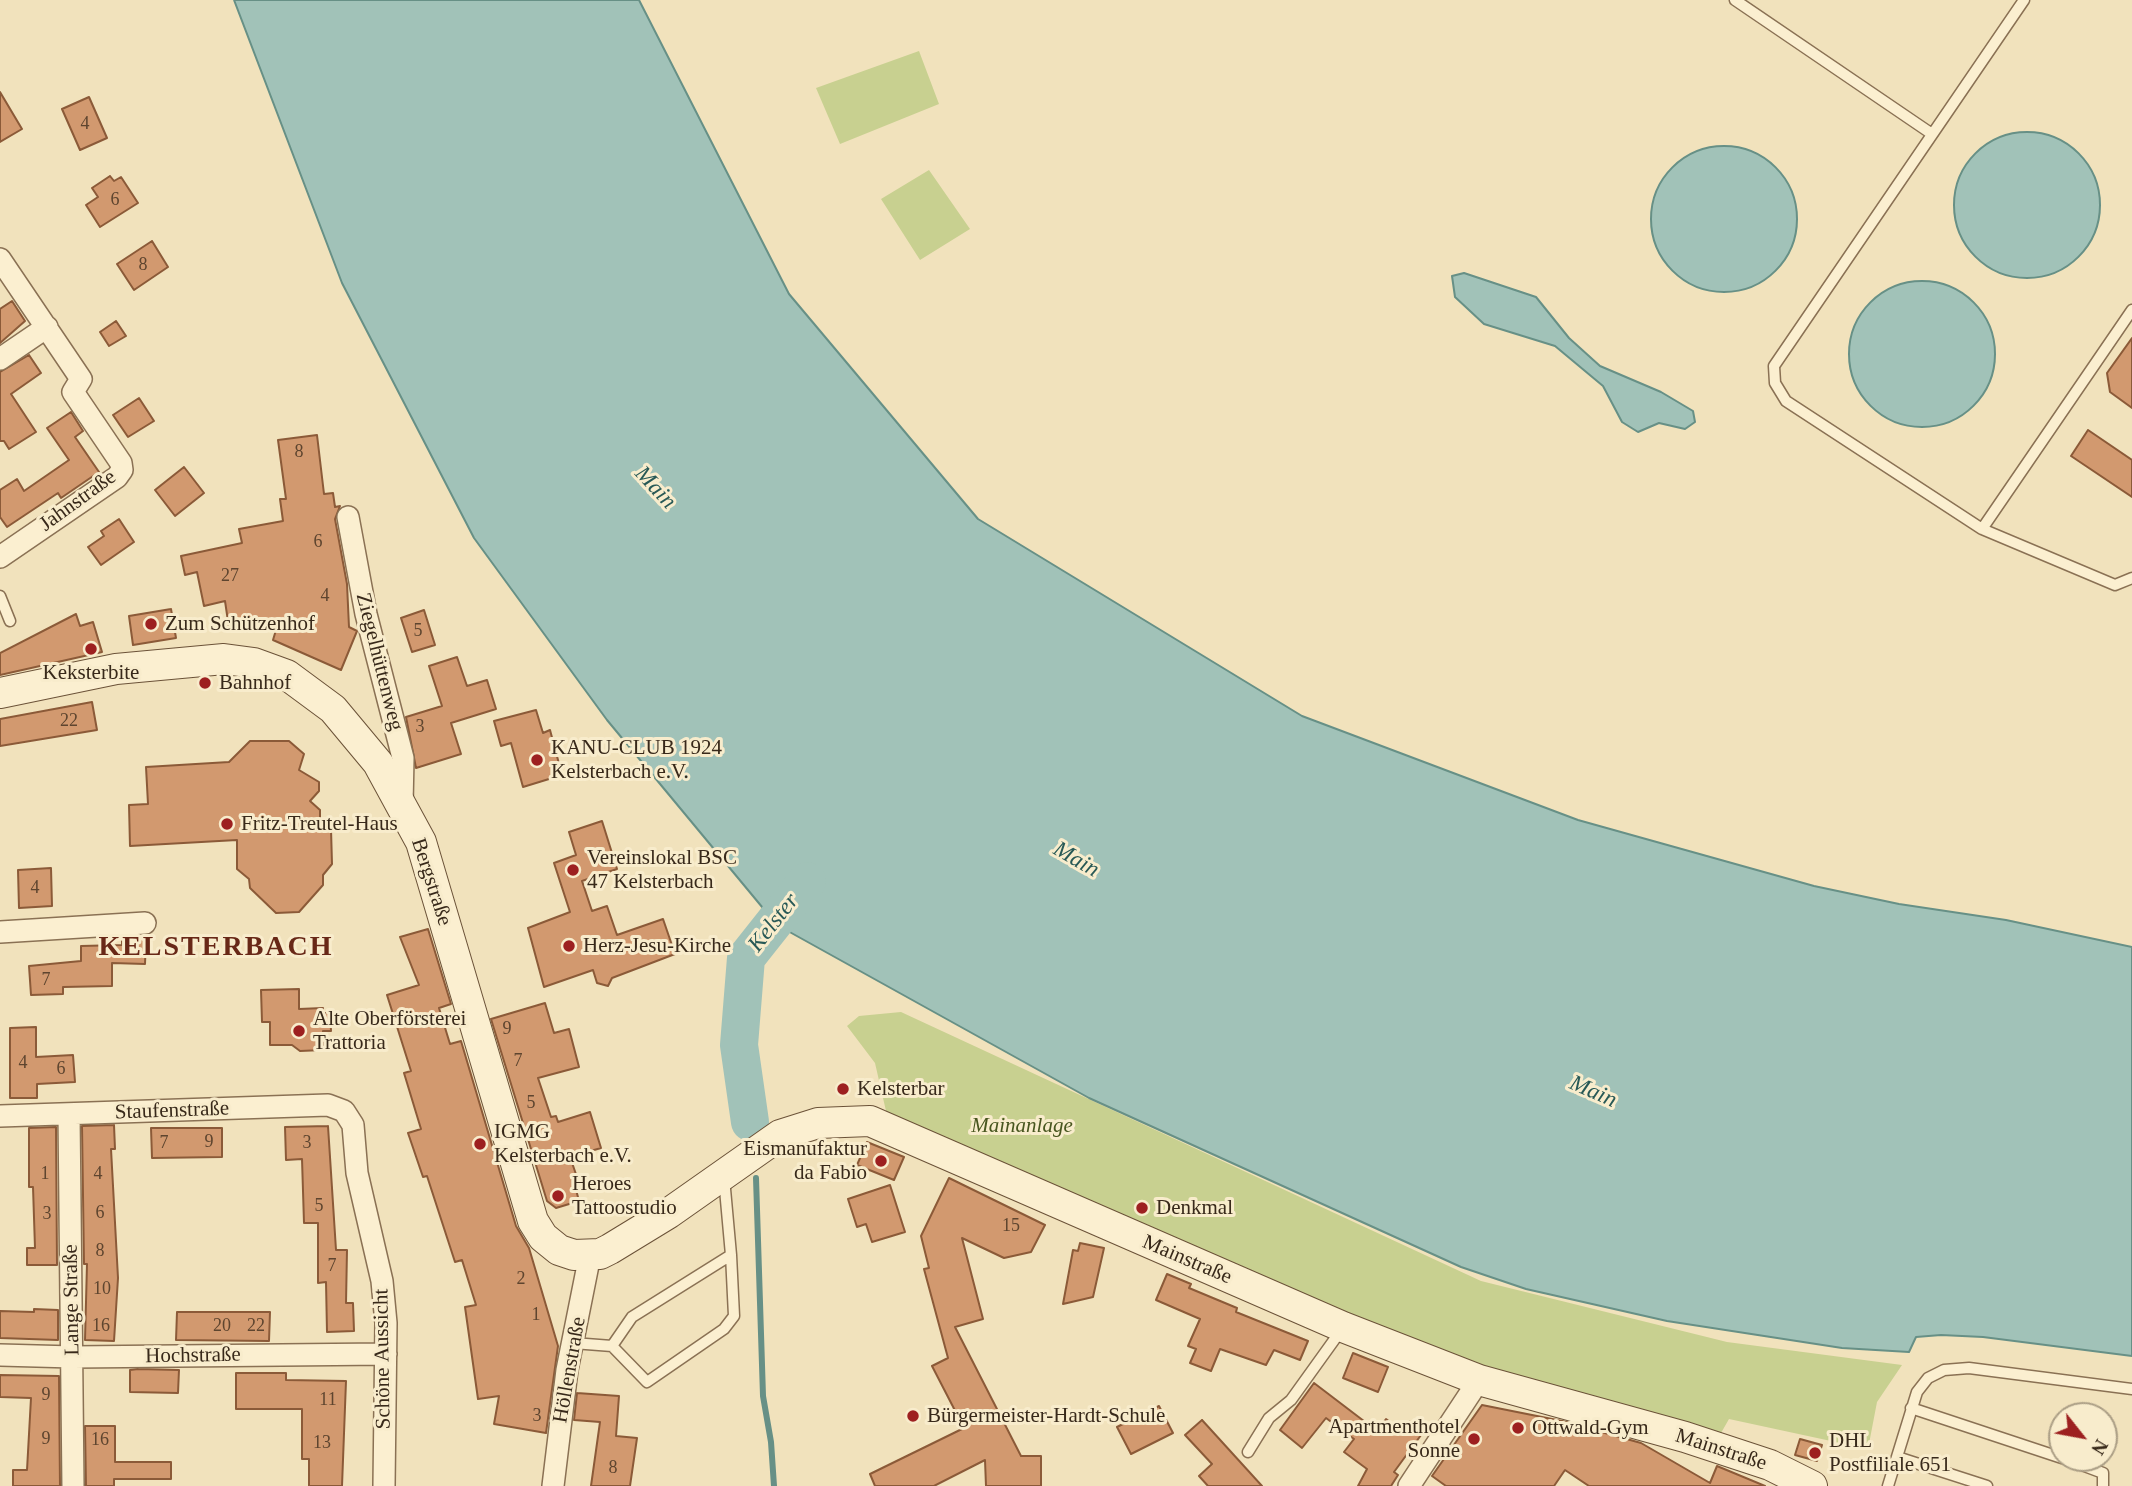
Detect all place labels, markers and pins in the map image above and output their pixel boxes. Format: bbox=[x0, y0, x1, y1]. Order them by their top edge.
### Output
place label: Zum Schützenhof bbox=[165, 611, 315, 637]
marker: Zum Schützenhof bbox=[143, 616, 159, 632]
marker: Keksterbite bbox=[83, 641, 99, 657]
place label: Keksterbite bbox=[43, 660, 139, 686]
place label: Bahnhof bbox=[219, 670, 291, 696]
marker: Bahnhof bbox=[197, 675, 213, 691]
place label: KANU-CLUB 1924 Kelsterbach e.V. bbox=[551, 735, 722, 785]
marker: KANU-CLUB 1924 Kelsterbach e.V. bbox=[529, 752, 545, 768]
place label: Fritz-Treutel-Haus bbox=[241, 811, 398, 837]
marker: Fritz-Treutel-Haus bbox=[219, 816, 235, 832]
place label: Vereinslokal BSC 47 Kelsterbach bbox=[587, 845, 737, 895]
marker: Vereinslokal BSC 47 Kelsterbach bbox=[565, 862, 581, 878]
place label: Herz-Jesu-Kirche bbox=[583, 933, 731, 959]
marker: Herz-Jesu-Kirche bbox=[561, 938, 577, 954]
place label: Alte Oberförsterei Trattoria bbox=[313, 1006, 466, 1056]
marker: Alte Oberförsterei Trattoria bbox=[291, 1023, 307, 1039]
place label: Kelsterbar bbox=[857, 1076, 944, 1102]
marker: Kelsterbar bbox=[835, 1081, 851, 1097]
place label: IGMG Kelsterbach e.V. bbox=[494, 1119, 632, 1169]
marker: IGMG Kelsterbach e.V. bbox=[472, 1136, 488, 1152]
place label: Eismanufaktur da Fabio bbox=[743, 1136, 867, 1186]
marker: Eismanufaktur da Fabio bbox=[873, 1153, 889, 1169]
place label: Heroes Tattoostudio bbox=[572, 1171, 677, 1221]
marker: Heroes Tattoostudio bbox=[550, 1188, 566, 1204]
place label: Denkmal bbox=[1156, 1195, 1233, 1221]
marker: Denkmal bbox=[1134, 1200, 1150, 1216]
place label: Bürgermeister-Hardt-Schule bbox=[927, 1403, 1165, 1429]
marker: Bürgermeister-Hardt-Schule bbox=[905, 1408, 921, 1424]
place label: Apartmenthotel Sonne bbox=[1328, 1414, 1460, 1464]
place label: Ottwald-Gym bbox=[1532, 1415, 1649, 1441]
marker: Ottwald-Gym bbox=[1510, 1420, 1526, 1436]
place label: DHL Postfiliale 651 bbox=[1829, 1428, 1951, 1478]
marker: Apartmenthotel Sonne bbox=[1466, 1431, 1482, 1447]
marker: DHL Postfiliale 651 bbox=[1807, 1445, 1823, 1461]

